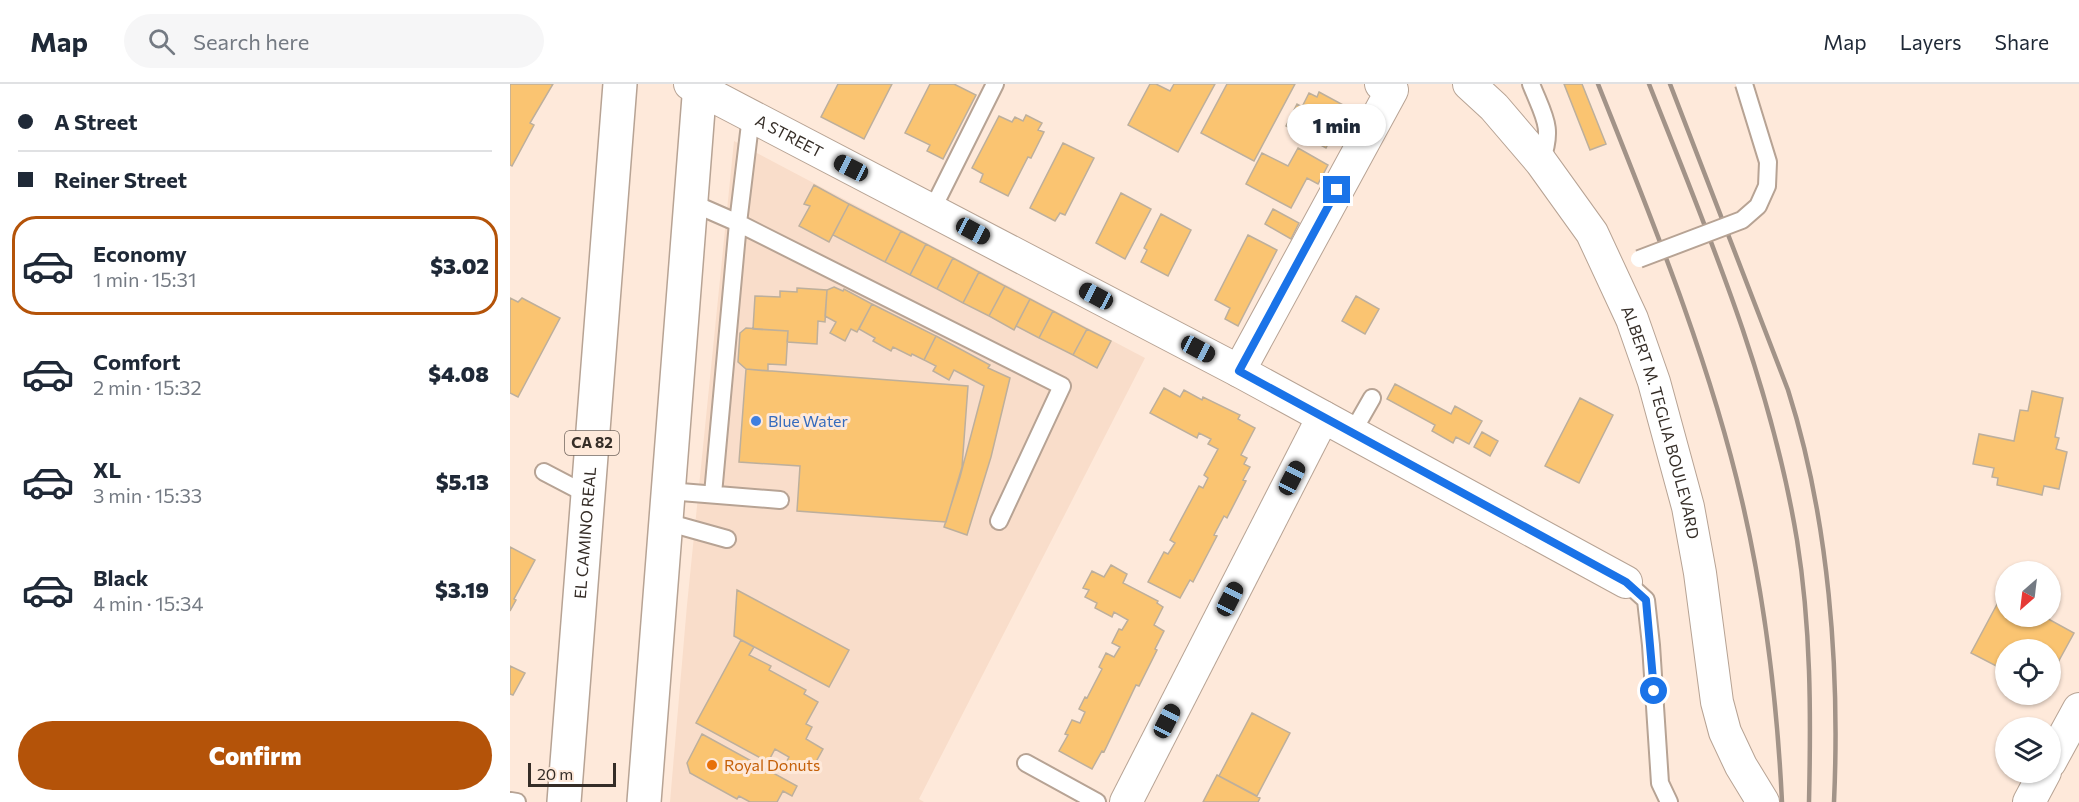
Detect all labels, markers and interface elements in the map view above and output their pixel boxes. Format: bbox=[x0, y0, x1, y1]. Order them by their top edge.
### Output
search box bbox=[124, 14, 544, 68]
text: Map bbox=[30, 24, 88, 58]
icon: search bbox=[145, 25, 178, 58]
text: Search here bbox=[193, 28, 309, 55]
text: Map bbox=[1823, 29, 1867, 54]
text: Layers bbox=[1900, 29, 1962, 54]
text: Share bbox=[1995, 29, 2049, 54]
callout: 1 min bbox=[1288, 103, 1386, 145]
text: A Street bbox=[54, 108, 137, 135]
street label: A STREET bbox=[752, 110, 826, 161]
text: 1 min bbox=[1312, 113, 1361, 137]
car bbox=[831, 152, 871, 184]
text: Reiner Street bbox=[54, 166, 187, 193]
route end bbox=[1323, 176, 1350, 203]
car bbox=[953, 215, 993, 247]
icon: car bbox=[21, 239, 75, 293]
text: Economy bbox=[93, 240, 187, 267]
text: $3.02 bbox=[430, 252, 489, 279]
text: 1 min · 15:31 bbox=[93, 267, 197, 291]
car bbox=[1076, 280, 1116, 312]
street label: ALBERT M. TEGLIA BOULEVARD bbox=[1618, 302, 1704, 540]
car bbox=[1178, 333, 1218, 365]
icon: car bbox=[21, 347, 75, 401]
text: Comfort bbox=[93, 348, 181, 375]
text: $4.08 bbox=[428, 360, 489, 387]
text: 2 min · 15:32 bbox=[93, 375, 202, 399]
place label: Blue Water bbox=[768, 411, 849, 430]
marker: Blue Water bbox=[749, 414, 763, 428]
road number: CA 82 bbox=[565, 431, 619, 455]
icon: car bbox=[21, 455, 75, 509]
text: XL bbox=[93, 456, 121, 483]
car bbox=[1276, 458, 1308, 498]
street label: EL CAMINO REAL bbox=[570, 466, 599, 599]
text: $5.13 bbox=[436, 468, 489, 495]
text: 3 min · 15:33 bbox=[93, 483, 202, 507]
north arrow bbox=[1995, 561, 2061, 627]
map controls bbox=[1995, 561, 2061, 783]
icon: car bbox=[21, 563, 75, 617]
text: Black bbox=[93, 564, 148, 591]
text: $3.19 bbox=[435, 576, 489, 603]
car bbox=[1214, 579, 1246, 619]
text: 4 min · 15:34 bbox=[93, 591, 203, 615]
button: locate bbox=[1995, 639, 2061, 705]
route start bbox=[1640, 677, 1667, 704]
car bbox=[1151, 701, 1183, 741]
button: layers bbox=[1995, 717, 2061, 783]
button: Confirm bbox=[18, 721, 492, 790]
place label: Royal Donuts bbox=[724, 755, 820, 774]
marker: Royal Donuts bbox=[705, 758, 719, 772]
scale bar bbox=[528, 760, 616, 788]
text: 20 m bbox=[537, 764, 573, 783]

